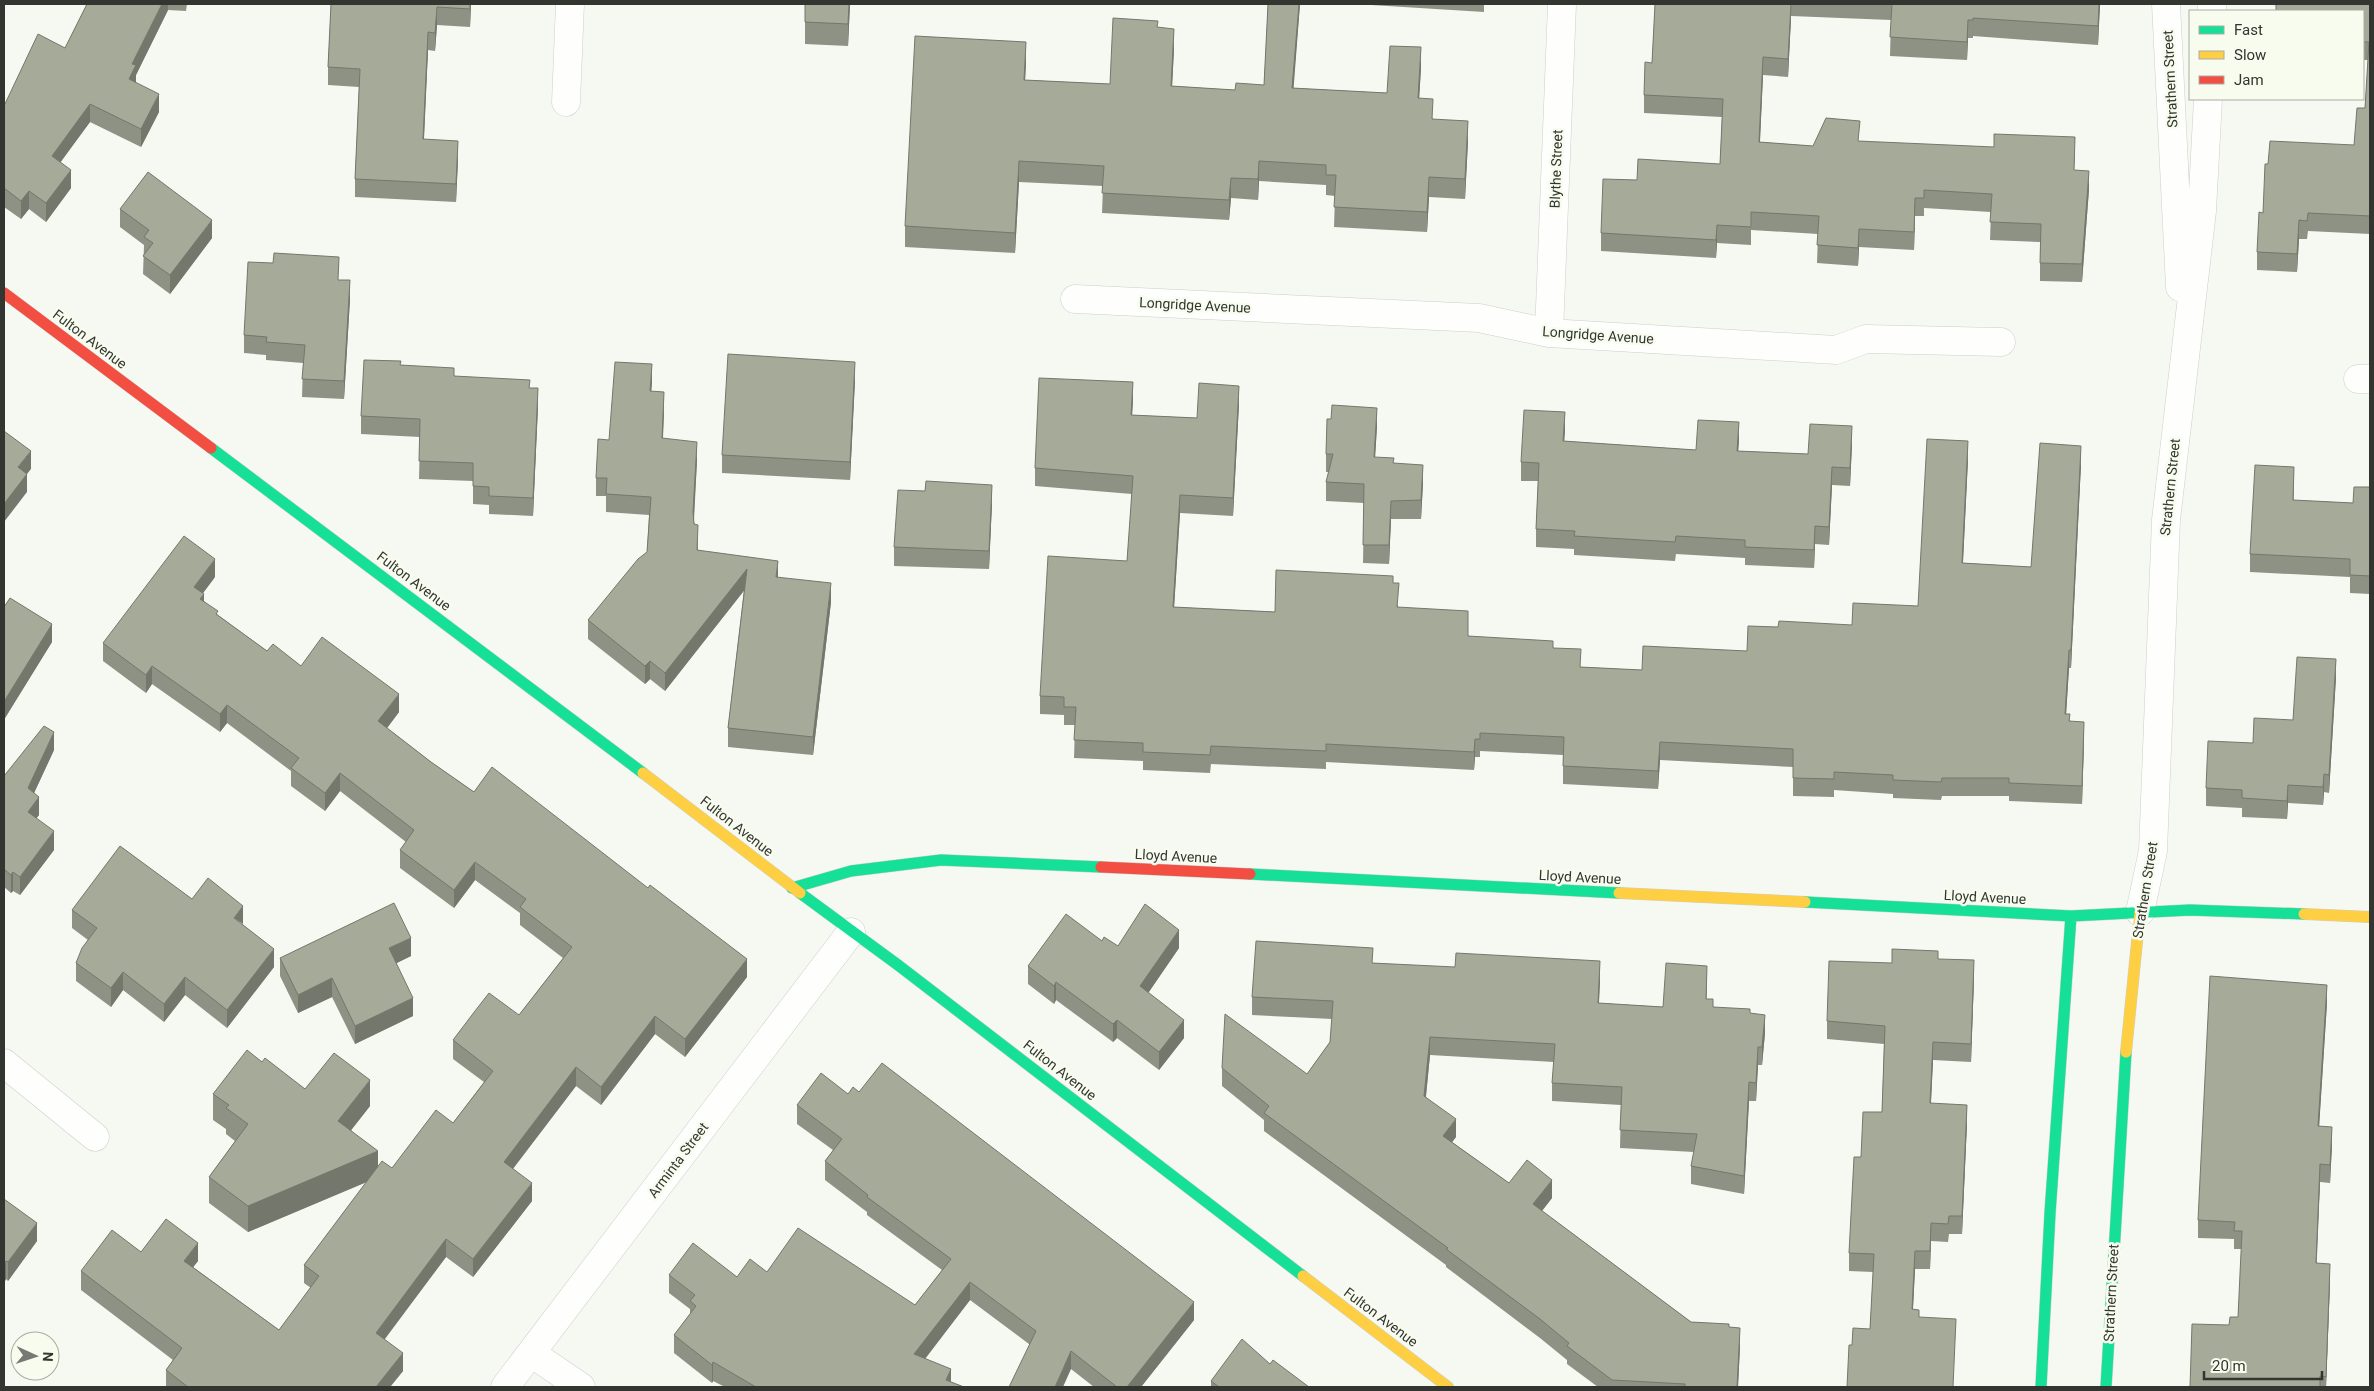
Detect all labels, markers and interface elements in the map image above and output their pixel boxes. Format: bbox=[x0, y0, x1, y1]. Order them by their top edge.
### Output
legend bbox=[2189, 10, 2364, 100]
text: Fast bbox=[2234, 21, 2263, 39]
street label: Strathern Street bbox=[2159, 29, 2181, 128]
text: Slow bbox=[2234, 46, 2266, 64]
text: Jam bbox=[2234, 71, 2264, 89]
street label: Blythe Street bbox=[1547, 129, 1565, 209]
street label: Longridge Avenue bbox=[1139, 294, 1251, 316]
street label: Fulton Avenue bbox=[50, 306, 130, 372]
street label: Longridge Avenue bbox=[1542, 323, 1654, 347]
street label: Strathern Street bbox=[2157, 437, 2183, 536]
street label: Fulton Avenue bbox=[374, 548, 454, 614]
street label: Fulton Avenue bbox=[697, 793, 777, 859]
street label: Strathern Street bbox=[2129, 840, 2161, 939]
street label: Lloyd Avenue bbox=[1134, 846, 1218, 866]
street label: Lloyd Avenue bbox=[1538, 867, 1622, 887]
street label: Lloyd Avenue bbox=[1943, 887, 2027, 907]
street label: Fulton Avenue bbox=[1020, 1037, 1100, 1103]
street label: Arminta Street bbox=[645, 1119, 712, 1201]
street label: Strathern Street bbox=[2100, 1243, 2122, 1342]
street label: Fulton Avenue bbox=[1341, 1284, 1421, 1350]
north arrow bbox=[10, 1331, 60, 1381]
scale bar bbox=[2204, 1348, 2322, 1380]
text: N bbox=[40, 1351, 56, 1362]
text: 20 m bbox=[2212, 1357, 2246, 1375]

